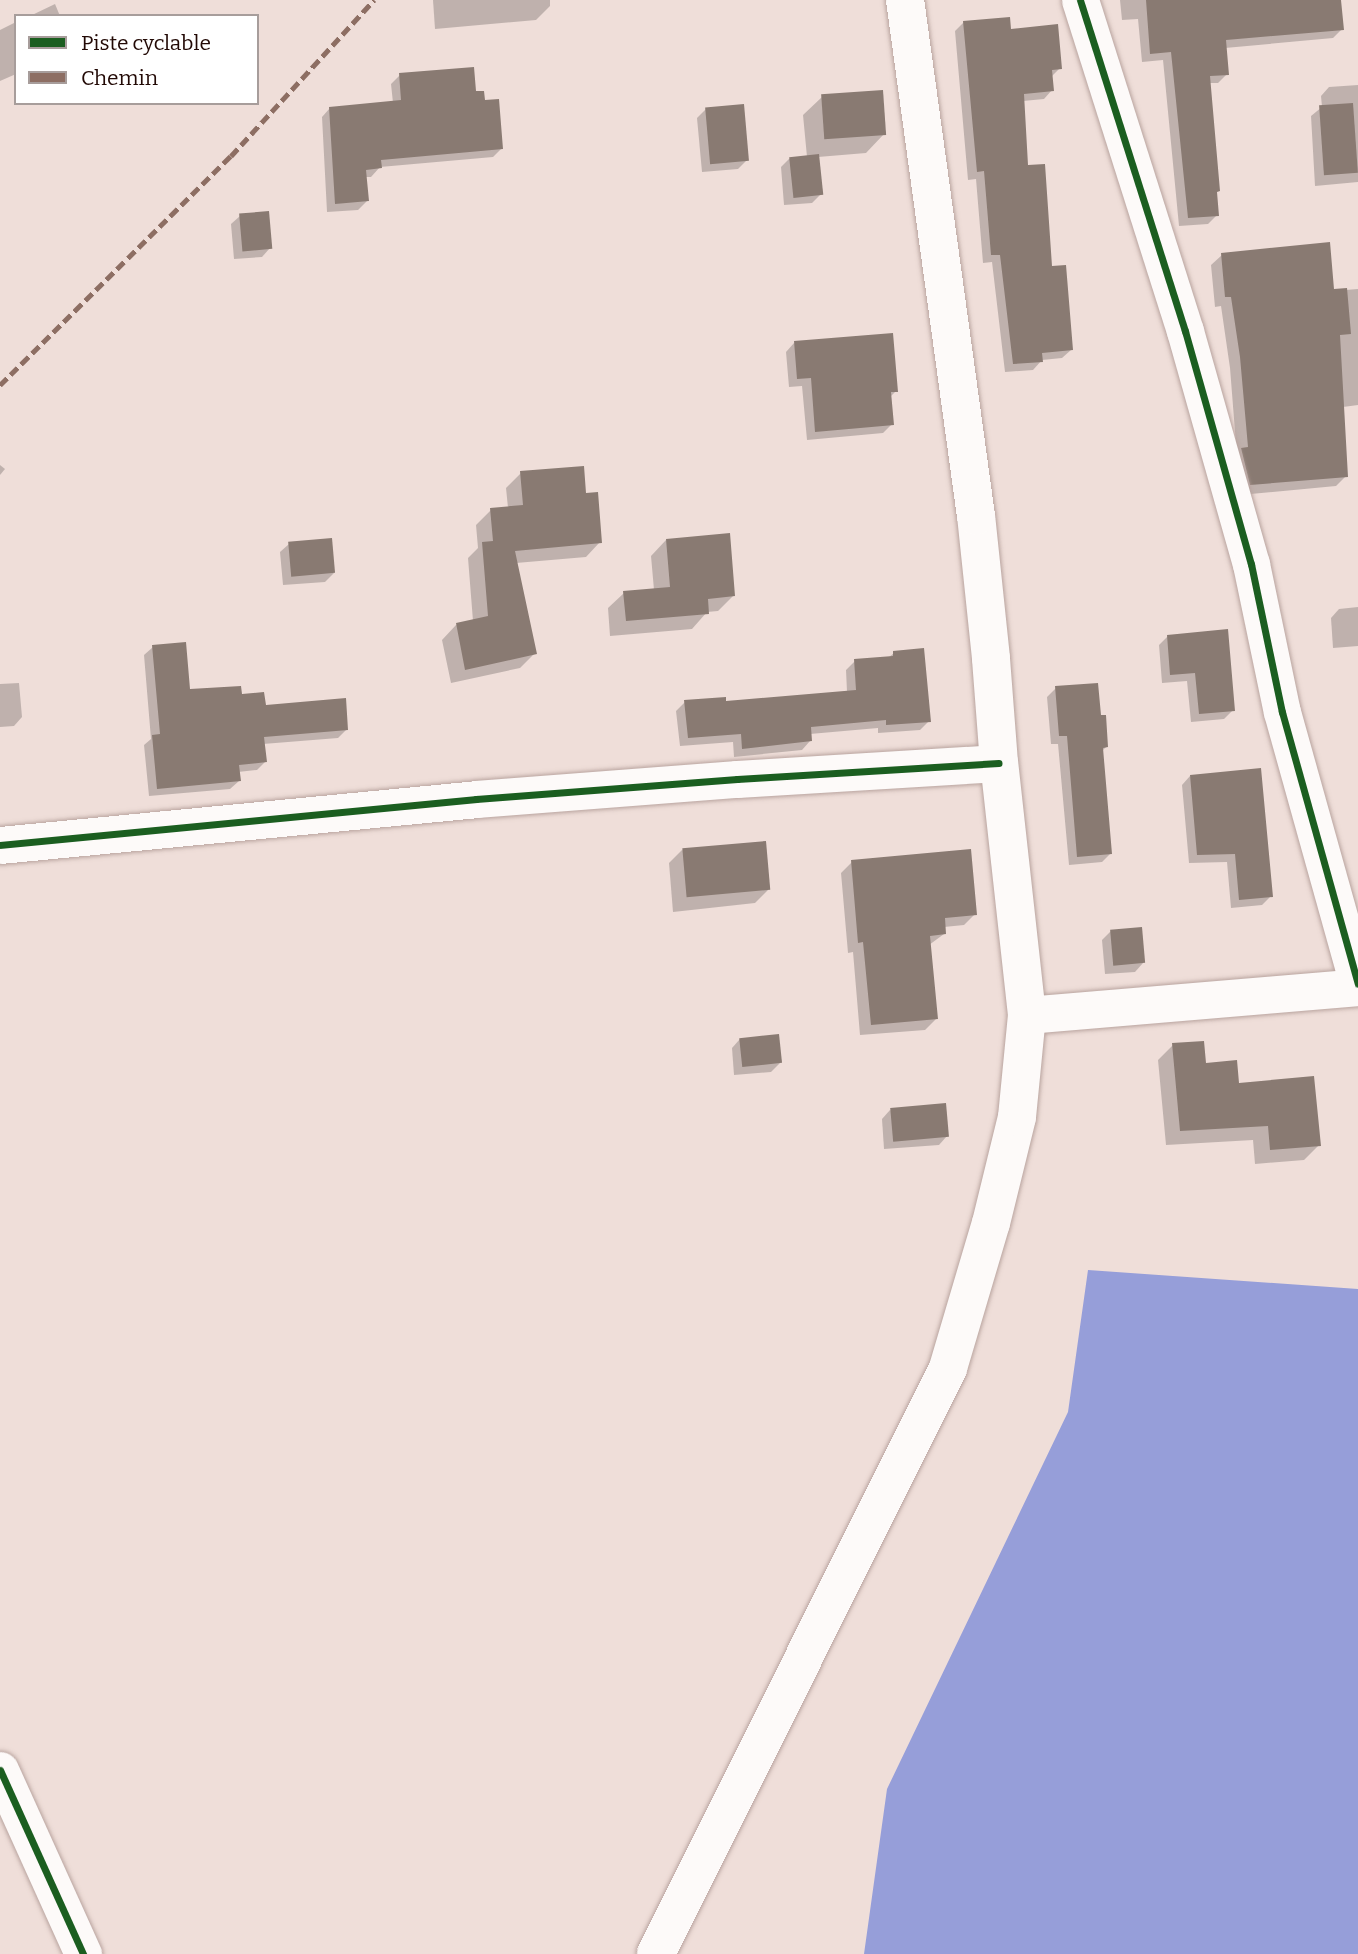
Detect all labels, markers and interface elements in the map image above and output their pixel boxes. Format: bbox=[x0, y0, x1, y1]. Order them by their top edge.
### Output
legend bbox=[14, 14, 259, 105]
text: Piste cyclable bbox=[81, 30, 211, 56]
text: Chemin bbox=[81, 65, 158, 91]

